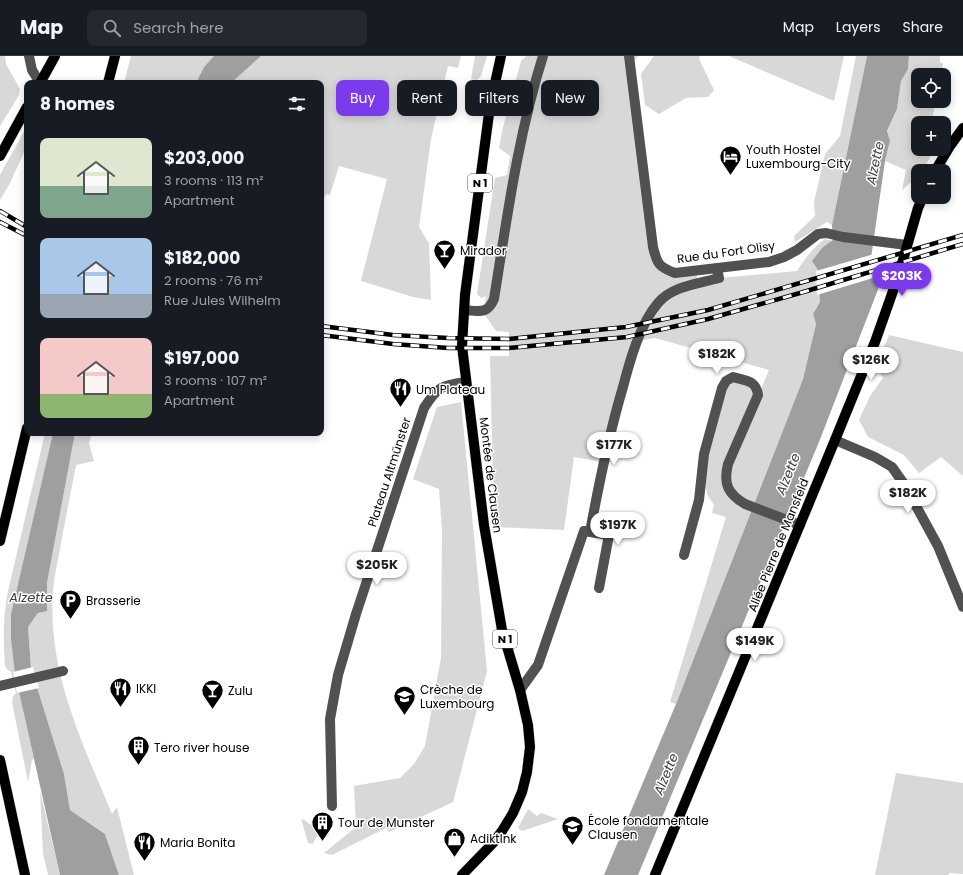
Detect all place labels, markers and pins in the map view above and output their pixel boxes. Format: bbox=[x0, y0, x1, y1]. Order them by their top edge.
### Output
place label: Youth Hostel Luxembourg-City bbox=[746, 141, 851, 172]
hotel icon: Youth Hostel Luxembourg-City bbox=[718, 143, 744, 176]
bar icon: Mirador bbox=[432, 237, 458, 270]
place label: Mirador bbox=[460, 242, 507, 259]
pin: $203K bbox=[874, 263, 930, 297]
pin: $182K bbox=[689, 341, 745, 375]
pin: $126K bbox=[843, 347, 899, 381]
restaurant icon: Um Plateau bbox=[387, 376, 413, 409]
place label: Um Plateau bbox=[416, 381, 485, 398]
pin: $177K bbox=[586, 432, 642, 466]
pin: $182K bbox=[880, 480, 936, 514]
pin: $197K bbox=[590, 512, 646, 546]
pin: $205K bbox=[349, 552, 405, 586]
parking icon: Brasserie bbox=[57, 587, 83, 620]
place label: Brasserie bbox=[86, 592, 141, 609]
pin: $149K bbox=[727, 628, 783, 662]
restaurant icon: IKKI bbox=[108, 675, 134, 708]
bar icon: Zulu bbox=[200, 677, 226, 710]
place label: IKKI bbox=[136, 680, 156, 697]
place label: Crèche de Luxembourg bbox=[420, 681, 494, 712]
place label: Zulu bbox=[228, 682, 253, 699]
school or university icon: Crèche de Luxembourg bbox=[392, 683, 418, 716]
building icon: Tero river house bbox=[125, 734, 151, 767]
place label: Tero river house bbox=[154, 739, 249, 756]
building icon: Tour de Munster bbox=[309, 809, 335, 842]
place label: École fondamentale Clausen bbox=[588, 812, 709, 843]
place label: Tour de Munster bbox=[338, 814, 435, 831]
school or university icon: École fondamentale Clausen bbox=[560, 814, 586, 847]
shop icon: AdiktInk bbox=[441, 825, 467, 858]
restaurant icon: Maria Bonita bbox=[132, 829, 158, 862]
place label: AdiktInk bbox=[470, 830, 517, 847]
place label: Maria Bonita bbox=[160, 834, 235, 851]

